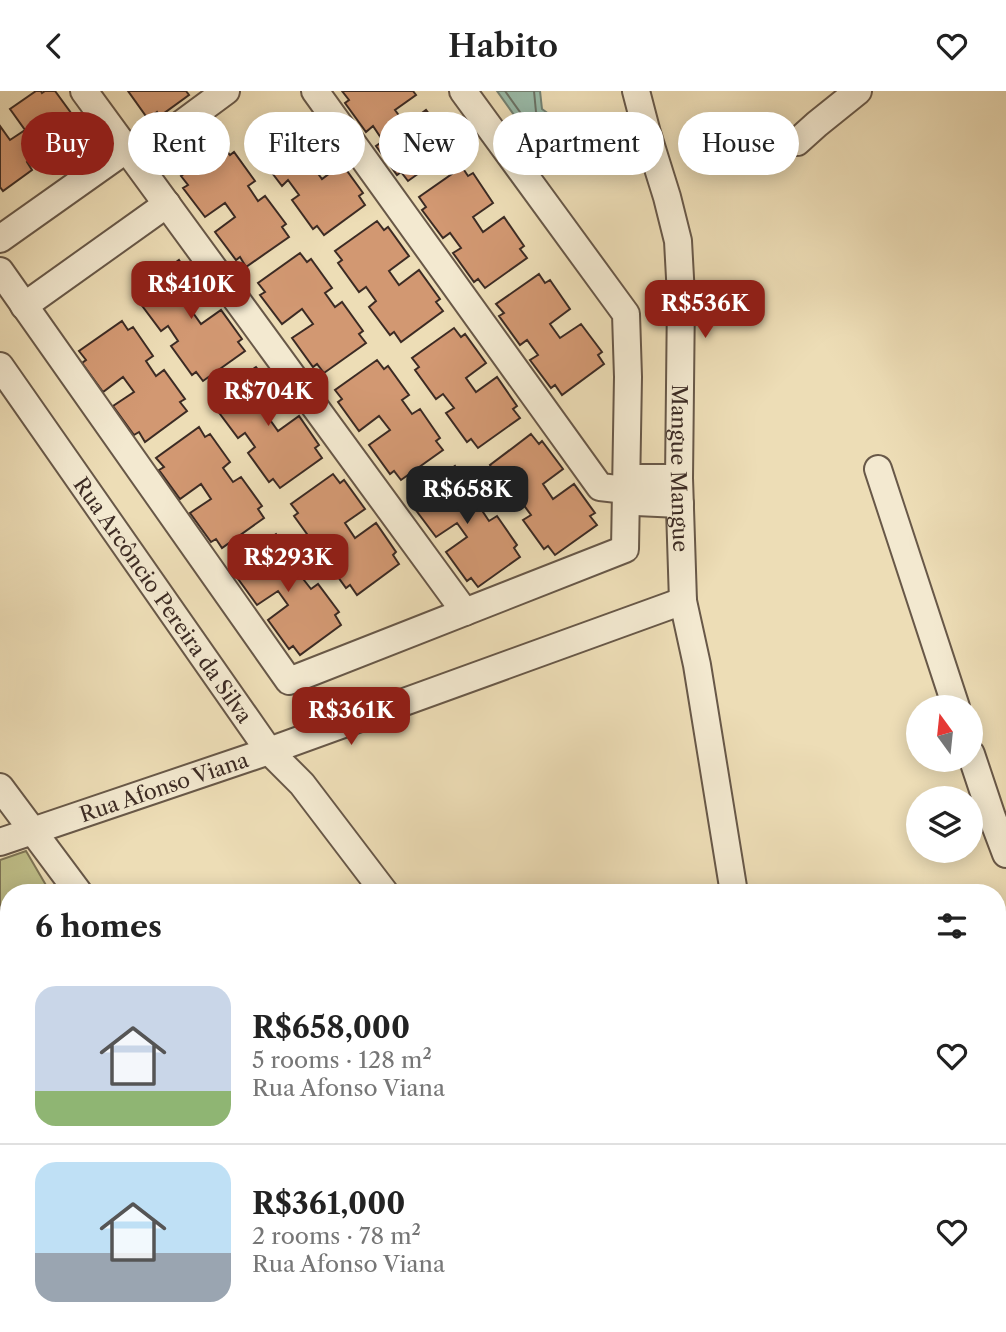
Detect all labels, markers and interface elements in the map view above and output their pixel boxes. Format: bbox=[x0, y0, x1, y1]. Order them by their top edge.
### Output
text: Habito bbox=[448, 26, 558, 65]
icon: back bbox=[35, 27, 73, 65]
icon: heart bbox=[933, 27, 971, 65]
chip: Buy bbox=[21, 112, 114, 175]
chip: Rent bbox=[128, 112, 230, 175]
chip: Filters bbox=[244, 112, 365, 175]
chip: New bbox=[379, 112, 479, 175]
chip: Apartment bbox=[493, 112, 664, 175]
chip: House bbox=[678, 112, 799, 175]
pin: R$410K bbox=[134, 261, 248, 321]
text: R$410K bbox=[147, 270, 235, 298]
pin: R$536K bbox=[648, 281, 762, 340]
text: R$536K bbox=[661, 289, 749, 317]
pin: R$704K bbox=[211, 369, 325, 428]
text: R$704K bbox=[223, 377, 313, 405]
street label: Mangue Mangue bbox=[666, 384, 694, 552]
pin: R$658K bbox=[410, 467, 524, 526]
street label: Rua Arcôncio Pereira da Silva bbox=[69, 472, 258, 728]
text: R$658K bbox=[422, 475, 512, 503]
pin: R$293K bbox=[231, 535, 345, 594]
text: R$293K bbox=[243, 543, 333, 571]
pin: R$361K bbox=[294, 687, 408, 747]
north arrow bbox=[906, 695, 984, 772]
map controls bbox=[906, 695, 983, 863]
text: R$361K bbox=[308, 696, 394, 724]
street label: Rua Afonso Viana bbox=[76, 746, 252, 827]
button: layers bbox=[906, 786, 983, 863]
icon: filters bbox=[933, 907, 971, 945]
text: 6 homes bbox=[35, 908, 162, 945]
text: R$658,000 bbox=[252, 1009, 410, 1046]
icon: home bbox=[91, 1014, 175, 1098]
icon: heart bbox=[933, 1037, 971, 1075]
text: 5 rooms · 128 m² bbox=[252, 1046, 432, 1074]
text: Rua Afonso Viana bbox=[252, 1074, 445, 1102]
text: R$361,000 bbox=[252, 1185, 405, 1222]
icon: home bbox=[91, 1190, 175, 1274]
icon: heart bbox=[933, 1213, 971, 1251]
text: 2 rooms · 78 m² bbox=[252, 1222, 421, 1250]
text: Rua Afonso Viana bbox=[252, 1250, 445, 1278]

